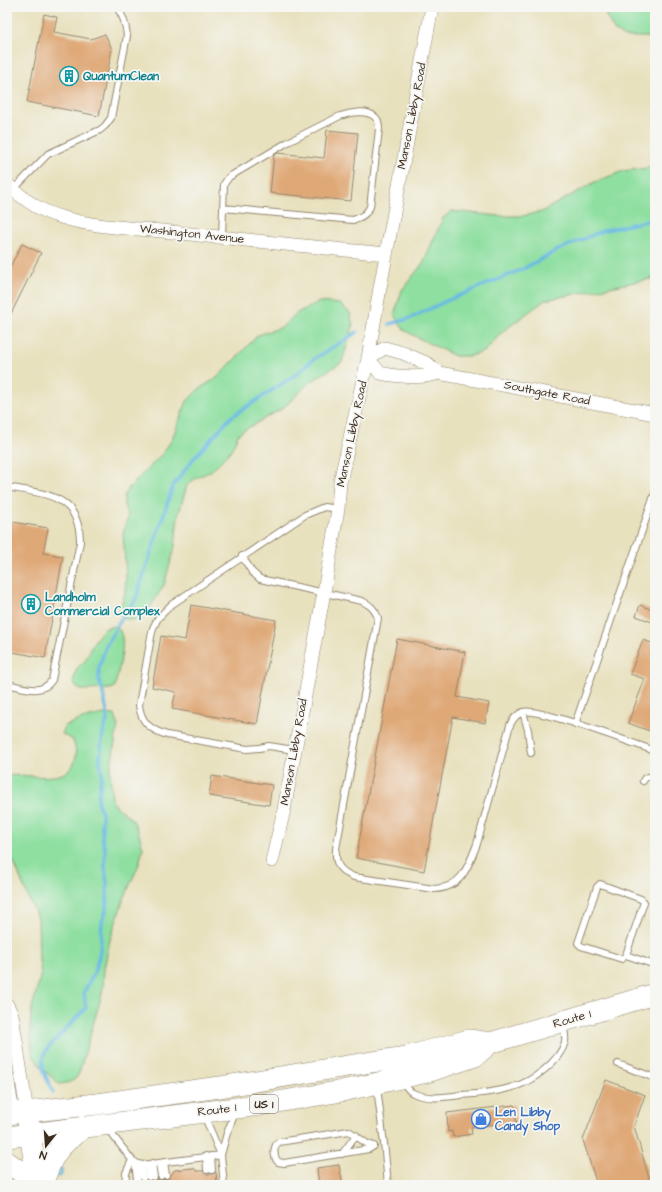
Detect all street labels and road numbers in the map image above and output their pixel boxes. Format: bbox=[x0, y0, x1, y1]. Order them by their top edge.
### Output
street label: Manson Libby Road bbox=[393, 61, 432, 171]
street label: Washington Avenue bbox=[139, 220, 245, 249]
street label: Southgate Road bbox=[502, 376, 591, 411]
street label: Manson Libby Road bbox=[332, 379, 373, 489]
street label: Manson Libby Road bbox=[276, 697, 313, 807]
street label: Route 1 bbox=[551, 1005, 594, 1033]
road number: US 1 bbox=[250, 1095, 278, 1113]
street label: Route 1 bbox=[197, 1099, 238, 1121]

